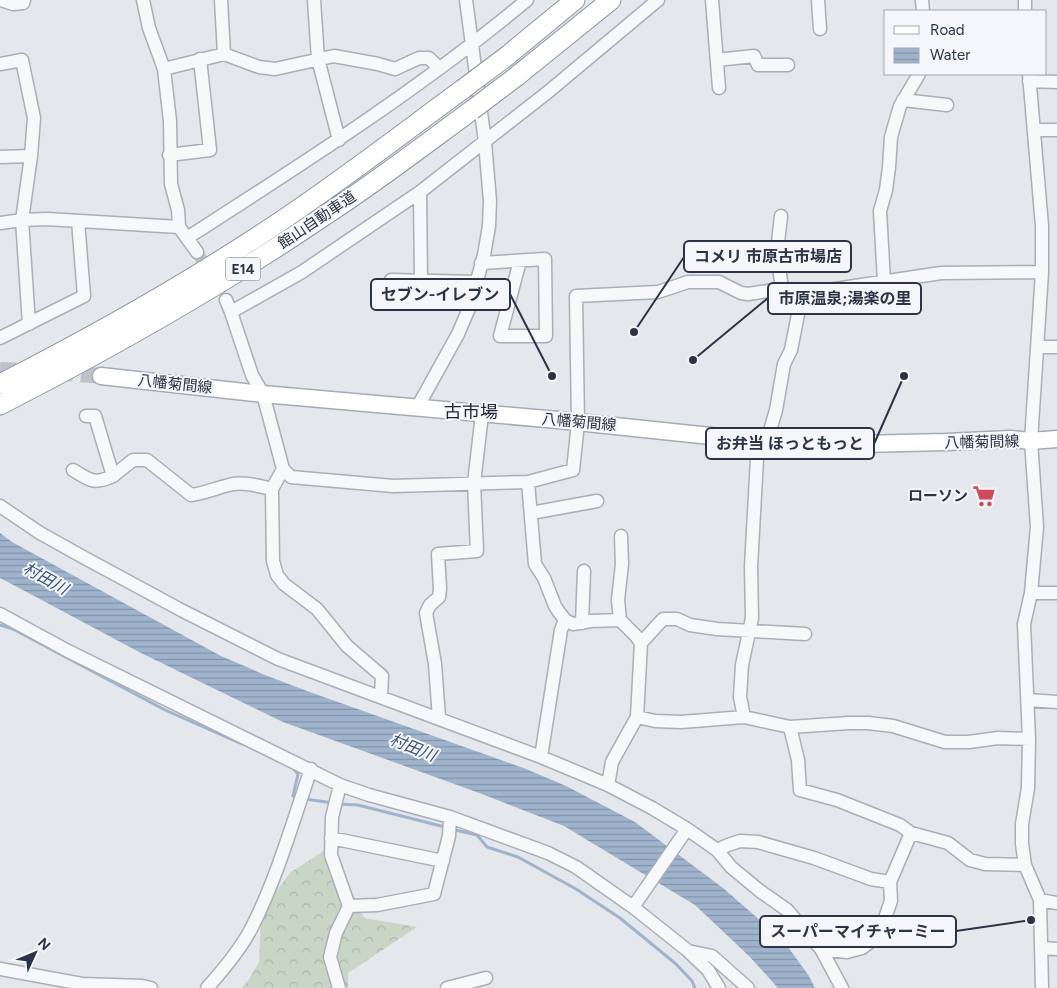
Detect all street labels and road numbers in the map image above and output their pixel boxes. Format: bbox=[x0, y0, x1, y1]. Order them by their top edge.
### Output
street label: 館山自動車道 bbox=[275, 187, 359, 253]
road number: E14 bbox=[226, 258, 260, 280]
street label: 八幡菊間線 bbox=[137, 371, 213, 397]
street label: 八幡菊間線 bbox=[541, 410, 617, 434]
street label: 八幡菊間線 bbox=[944, 432, 1020, 452]

